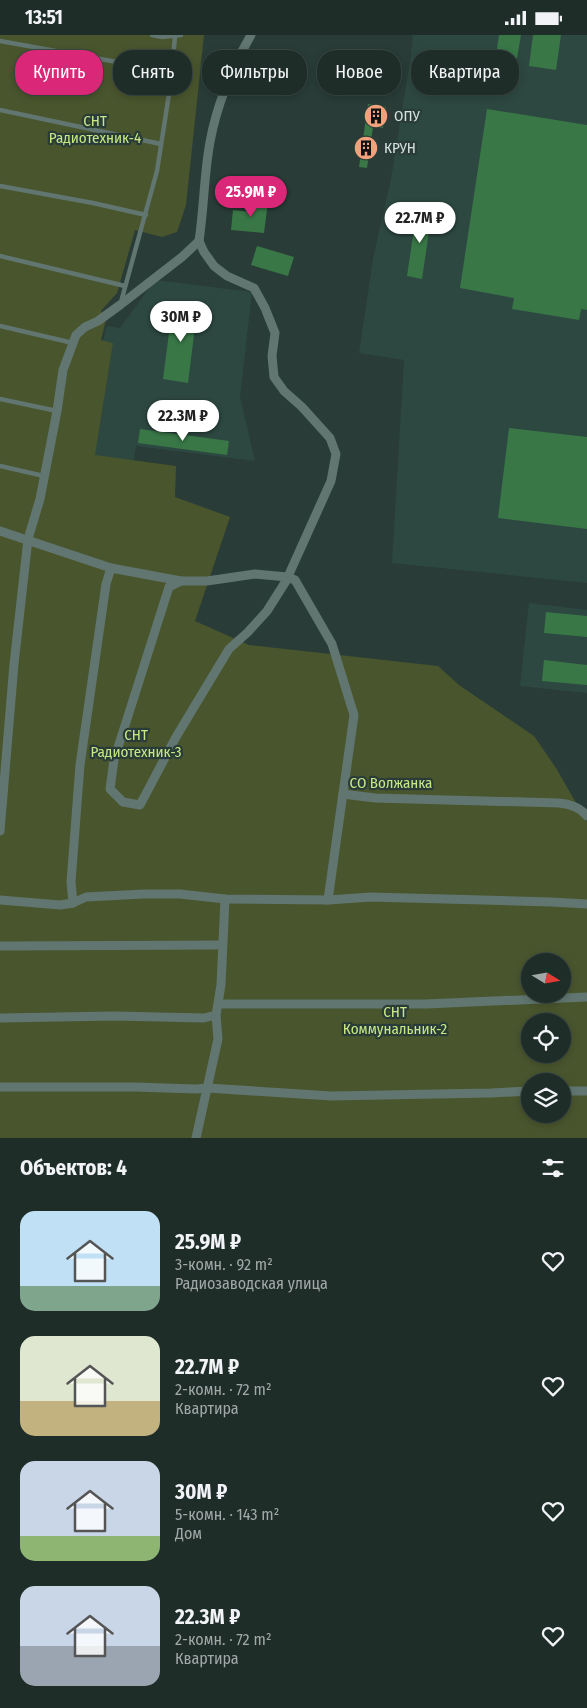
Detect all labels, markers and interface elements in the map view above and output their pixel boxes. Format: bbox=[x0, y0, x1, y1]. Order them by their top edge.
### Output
text: 13:51 bbox=[25, 6, 63, 29]
chip: Купить bbox=[15, 50, 103, 95]
chip: Снять bbox=[113, 50, 192, 95]
chip: Фильтры bbox=[202, 50, 307, 95]
chip: Новое bbox=[317, 50, 401, 95]
chip: Квартира bbox=[411, 50, 519, 95]
building icon: ОПУ bbox=[363, 103, 389, 129]
place label: ОПУ bbox=[394, 107, 420, 125]
park label: СНТ Радиотехник-4 bbox=[49, 112, 141, 147]
building icon: КРУН bbox=[353, 135, 379, 161]
place label: КРУН bbox=[384, 139, 416, 157]
pin: 25.9M ₽ bbox=[205, 175, 297, 218]
text: 25.9M ₽ bbox=[226, 182, 276, 201]
pin: 22.7M ₽ bbox=[374, 201, 466, 244]
text: 22.7M ₽ bbox=[396, 208, 444, 227]
pin: 30M ₽ bbox=[146, 301, 216, 343]
text: 30M ₽ bbox=[161, 307, 201, 326]
pin: 22.3M ₽ bbox=[137, 399, 229, 442]
text: 22.3M ₽ bbox=[158, 406, 208, 425]
park label: СНТ Радиотехник-3 bbox=[90, 726, 182, 761]
park label: СО Волжанка bbox=[350, 774, 432, 792]
north arrow bbox=[521, 953, 571, 1003]
map controls bbox=[521, 953, 571, 1123]
park label: СНТ Коммунальник-2 bbox=[343, 1003, 448, 1038]
button: locate bbox=[521, 1013, 571, 1063]
button: layers bbox=[521, 1073, 571, 1123]
icon: filters bbox=[539, 1154, 567, 1182]
text: Объектов: 4 bbox=[20, 1155, 127, 1181]
text: 25.9M ₽ bbox=[175, 1229, 241, 1255]
icon: home bbox=[60, 1231, 120, 1291]
icon: heart bbox=[539, 1247, 567, 1275]
text: 3-комн. · 92 m² bbox=[175, 1255, 273, 1274]
text: Радиозаводская улица bbox=[175, 1274, 328, 1293]
text: 22.7M ₽ bbox=[175, 1354, 239, 1380]
icon: home bbox=[60, 1356, 120, 1416]
icon: heart bbox=[539, 1372, 567, 1400]
text: 2-комн. · 72 m² bbox=[175, 1380, 271, 1399]
text: Квартира bbox=[175, 1399, 239, 1418]
text: 30M ₽ bbox=[175, 1479, 227, 1505]
icon: home bbox=[60, 1481, 120, 1541]
icon: heart bbox=[539, 1497, 567, 1525]
text: 5-комн. · 143 m² bbox=[175, 1505, 279, 1524]
text: Дом bbox=[175, 1524, 202, 1543]
text: 22.3M ₽ bbox=[175, 1604, 240, 1630]
icon: home bbox=[60, 1606, 120, 1666]
icon: heart bbox=[539, 1622, 567, 1650]
text: 2-комн. · 72 m² bbox=[175, 1630, 271, 1649]
text: Квартира bbox=[175, 1649, 239, 1668]

